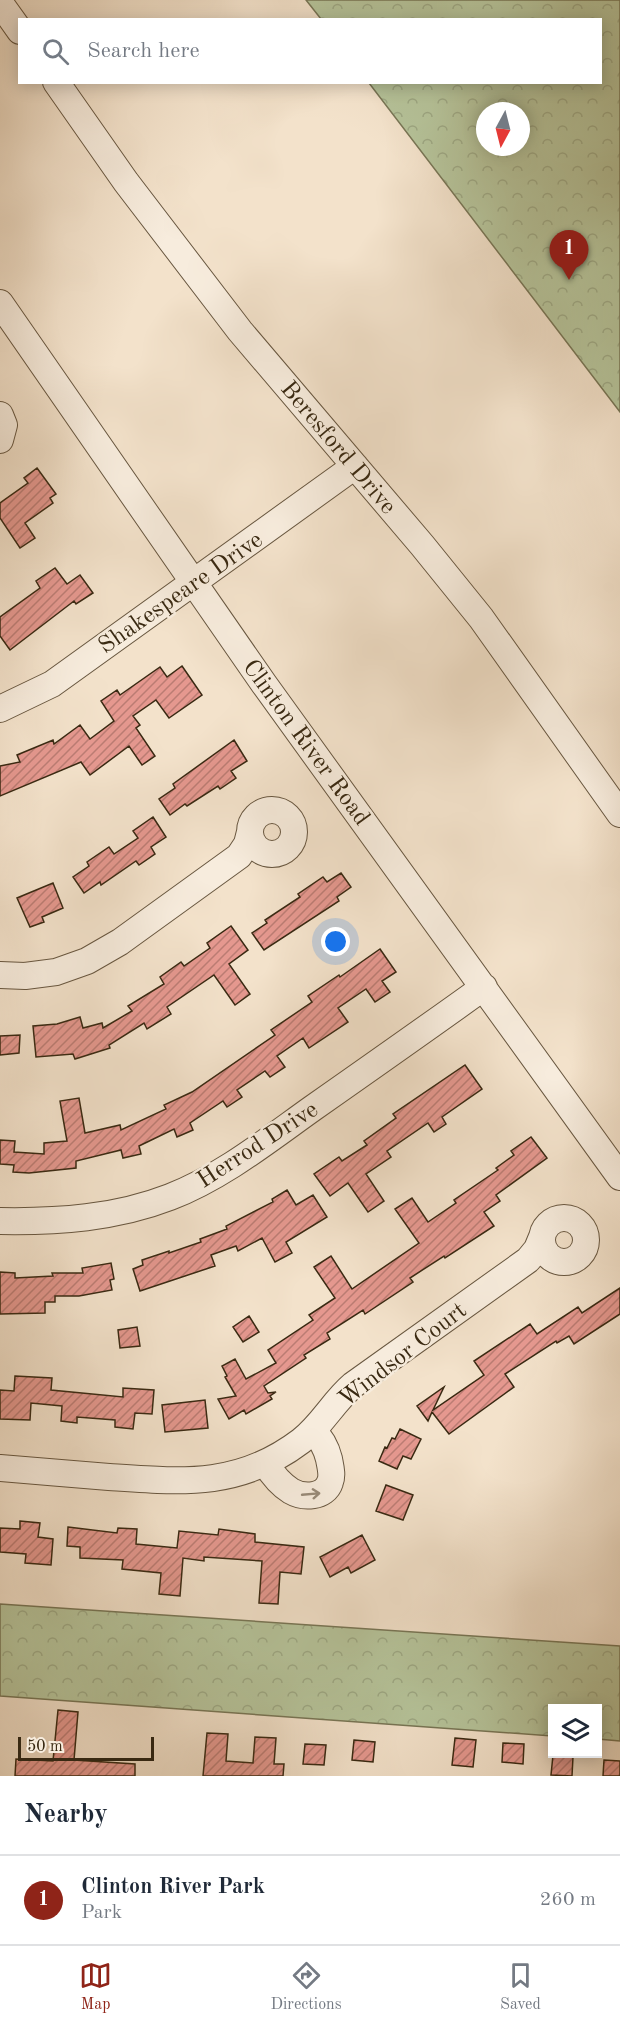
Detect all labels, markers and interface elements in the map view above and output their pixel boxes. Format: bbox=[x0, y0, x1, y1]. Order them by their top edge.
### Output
search box bbox=[18, 18, 602, 84]
icon: search bbox=[39, 35, 72, 68]
text: Search here bbox=[87, 40, 200, 62]
north arrow bbox=[476, 102, 530, 156]
pin: 1 bbox=[550, 230, 588, 280]
street label: Beresford Drive bbox=[275, 377, 400, 519]
street label: Shakespeare Drive bbox=[95, 528, 268, 659]
street label: Clinton River Road bbox=[237, 656, 373, 830]
your location bbox=[321, 927, 350, 956]
street label: Herrod Drive bbox=[194, 1098, 323, 1193]
street label: Windsor Court bbox=[335, 1299, 471, 1413]
one-way arrow bbox=[301, 1488, 320, 1499]
map controls bbox=[548, 1704, 602, 1758]
button: layers bbox=[548, 1704, 602, 1758]
scale bar bbox=[18, 1734, 154, 1762]
text: 50 m bbox=[27, 1739, 63, 1755]
text: Nearby bbox=[24, 1802, 108, 1828]
text: Clinton River Park bbox=[81, 1876, 265, 1898]
text: 1 bbox=[38, 1890, 49, 1910]
text: 260 m bbox=[540, 1890, 596, 1910]
text: Park bbox=[81, 1903, 122, 1923]
tab: Map bbox=[79, 1959, 112, 2015]
tab: Directions bbox=[271, 1959, 342, 2015]
tab: Saved bbox=[500, 1959, 541, 2015]

